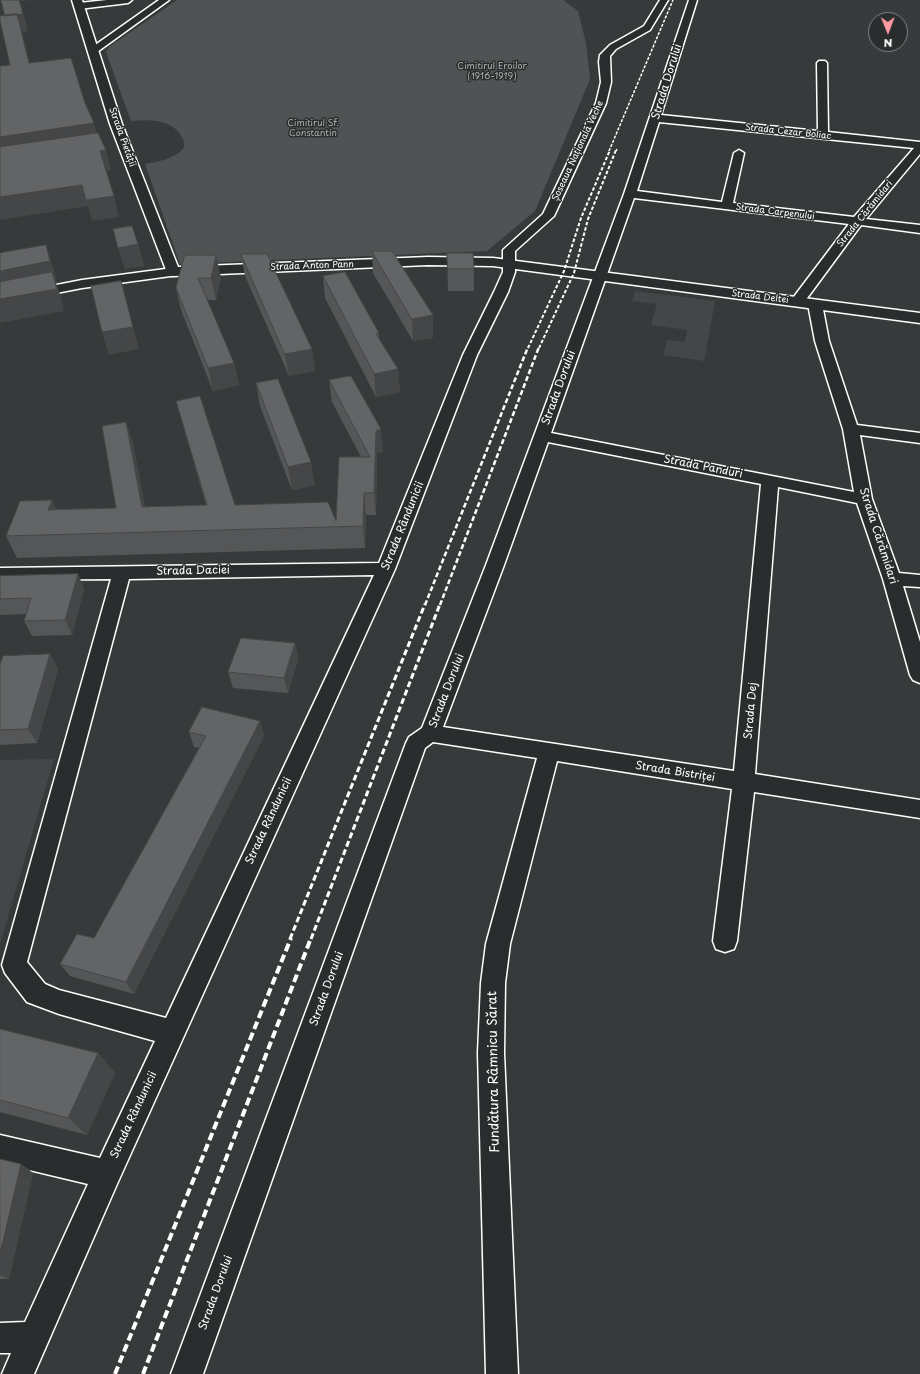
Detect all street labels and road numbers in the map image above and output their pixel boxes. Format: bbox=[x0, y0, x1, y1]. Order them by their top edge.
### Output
street label: Strada Dorului bbox=[649, 43, 685, 121]
street label: Șoseaua Națională Veche bbox=[550, 99, 606, 203]
street label: Strada Pietății bbox=[106, 106, 138, 168]
street label: Strada Cezar Boliac bbox=[744, 122, 832, 142]
street label: Strada Cărămidari bbox=[835, 179, 895, 249]
street label: Strada Carpenului bbox=[735, 202, 815, 222]
street label: Strada Anton Pann bbox=[270, 259, 354, 273]
street label: Strada Deltei bbox=[731, 288, 789, 306]
street label: Strada Dorului bbox=[539, 349, 579, 427]
street label: Strada Panduri bbox=[662, 453, 744, 481]
street label: Strada Rândunicii bbox=[379, 480, 427, 572]
street label: Strada Cărămidari bbox=[856, 486, 900, 586]
street label: Strada Daciei bbox=[156, 564, 230, 578]
street label: Strada Dorului bbox=[427, 652, 467, 730]
street label: Strada Dej bbox=[742, 682, 760, 740]
street label: Strada Bistriței bbox=[634, 759, 716, 785]
street label: Strada Rândunicii bbox=[243, 775, 295, 867]
street label: Strada Dorului bbox=[307, 950, 347, 1028]
street label: Fundătura Râmnicu Sărat bbox=[485, 991, 503, 1153]
street label: Strada Rândunicii bbox=[108, 1069, 160, 1161]
street label: Strada Dorului bbox=[196, 1254, 236, 1332]

